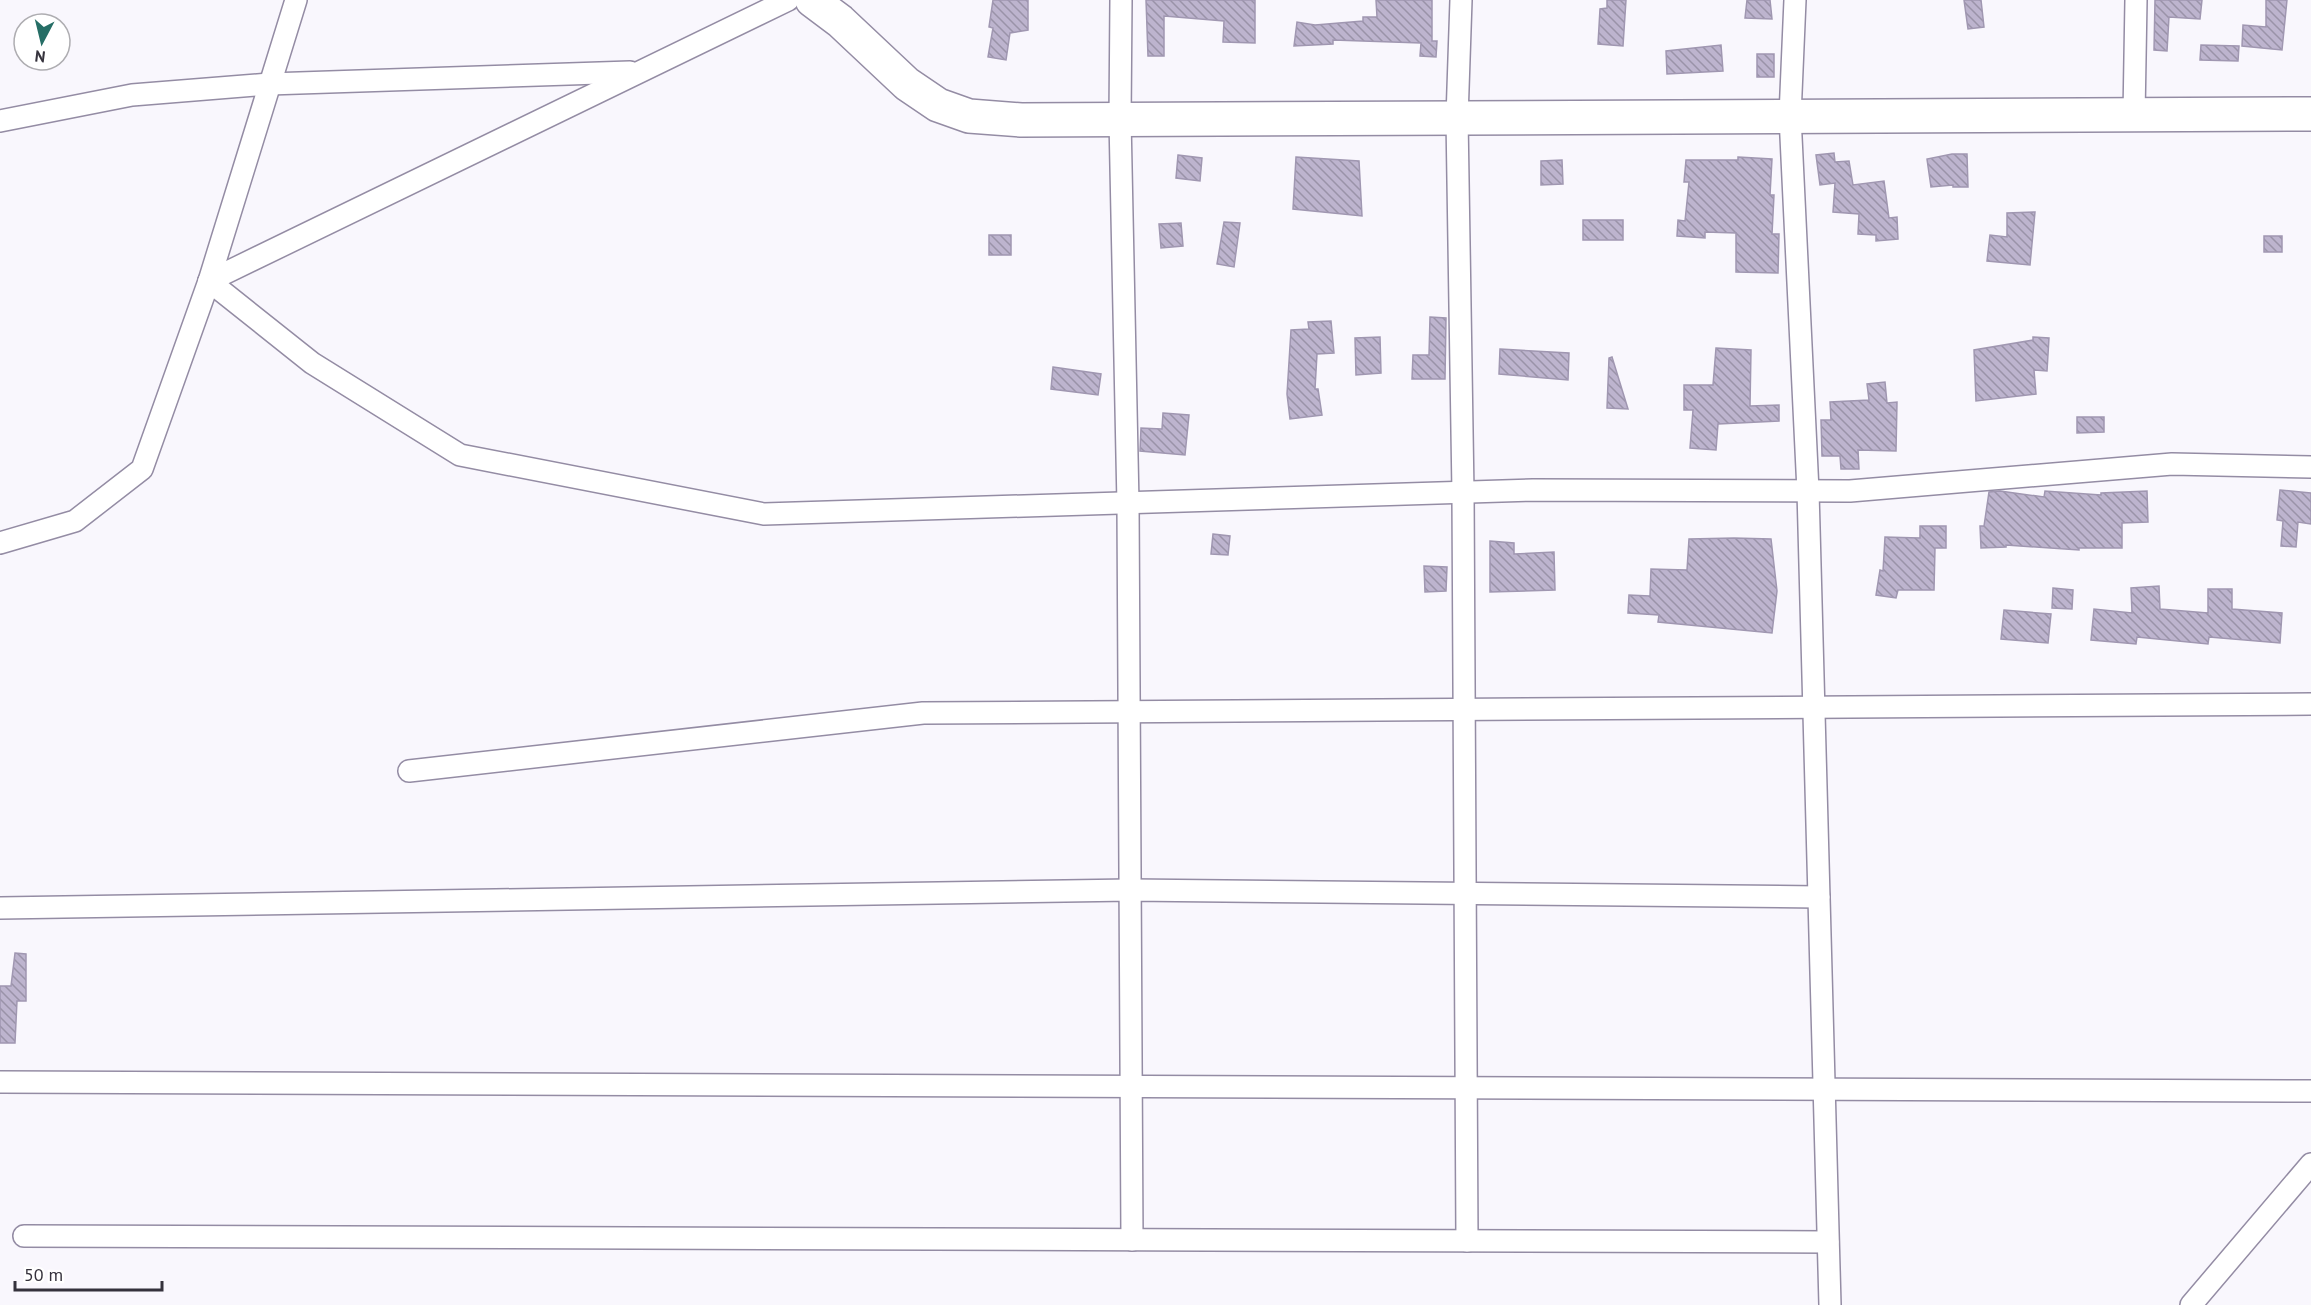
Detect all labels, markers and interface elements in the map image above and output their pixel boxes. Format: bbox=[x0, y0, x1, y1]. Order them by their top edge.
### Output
north arrow bbox=[12, 12, 72, 72]
text: N bbox=[34, 46, 47, 67]
scale bar bbox=[15, 1254, 162, 1292]
text: 50 m bbox=[24, 1263, 63, 1286]

